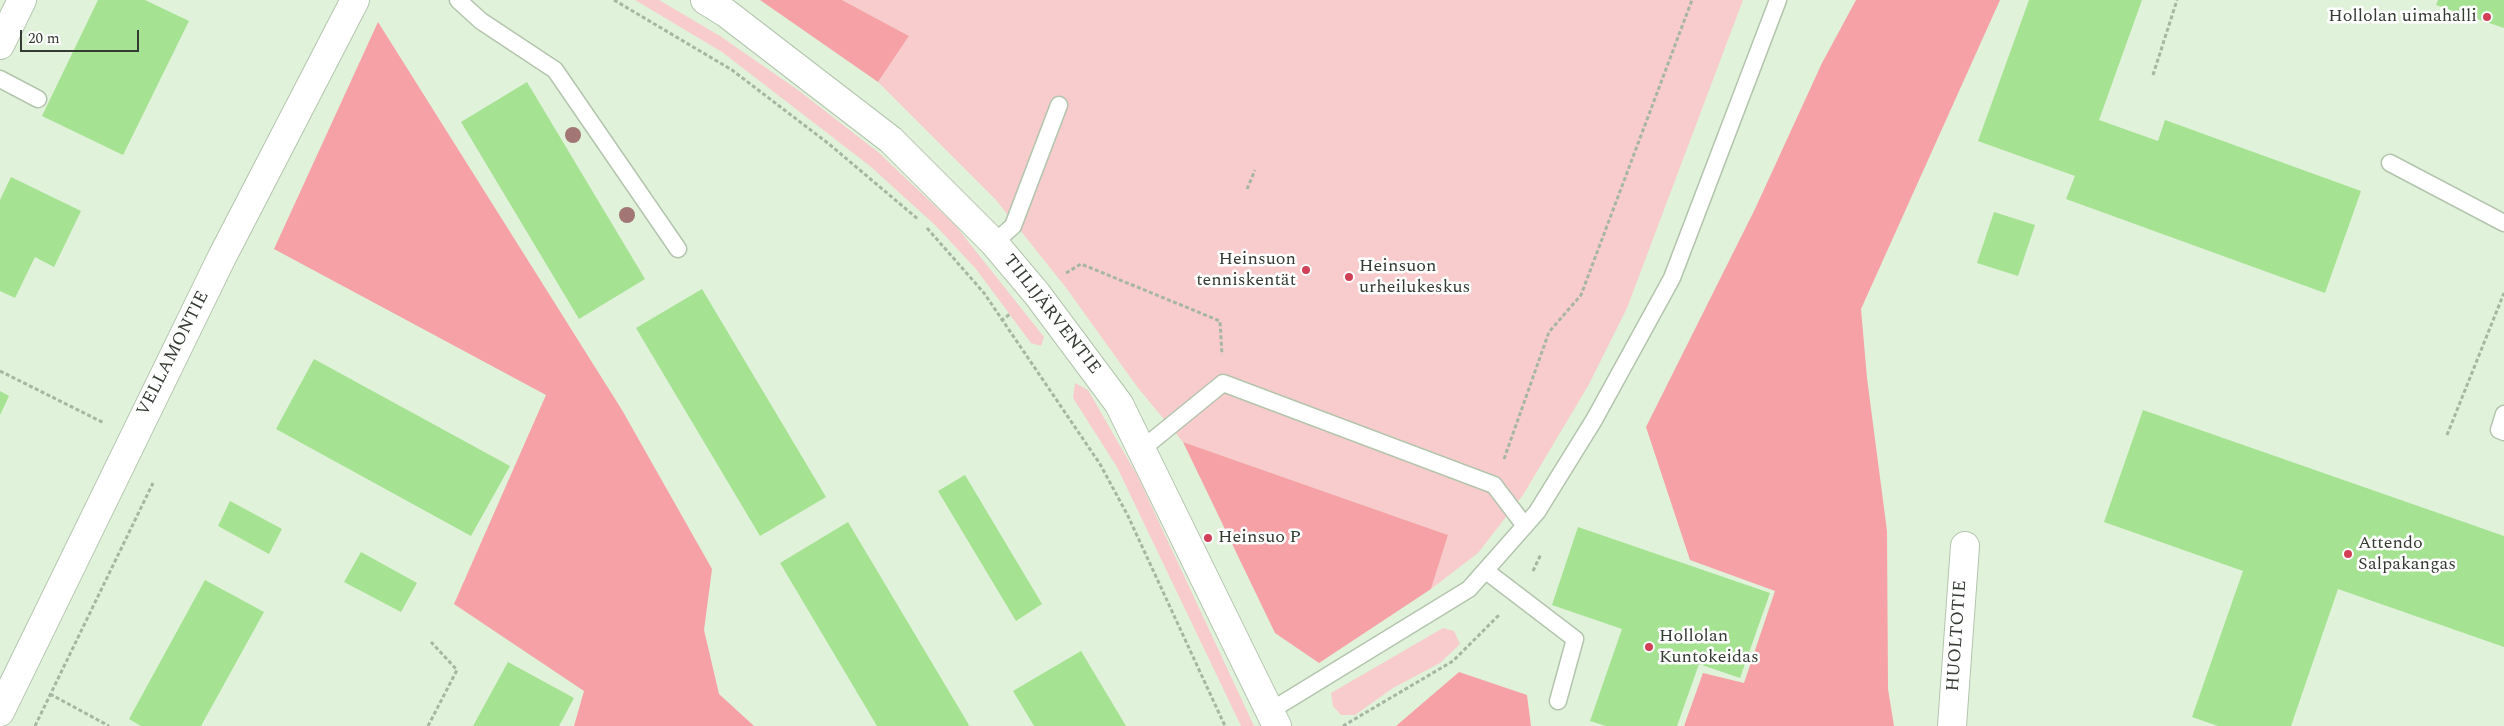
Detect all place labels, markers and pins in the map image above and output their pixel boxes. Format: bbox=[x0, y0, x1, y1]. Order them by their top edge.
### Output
place label: Hollolan uimahalli bbox=[2328, 6, 2477, 28]
marker: Hollolan uimahalli bbox=[2481, 11, 2493, 23]
place label: Heinsuon tenniskentät bbox=[1196, 249, 1296, 292]
place label: Heinsuon urheilukeskus bbox=[1359, 256, 1470, 298]
marker: Heinsuon tenniskentät bbox=[1300, 264, 1312, 276]
marker: Heinsuon urheilukeskus bbox=[1343, 271, 1355, 283]
place label: Heinsuo P bbox=[1218, 527, 1301, 549]
marker: Heinsuo P bbox=[1202, 532, 1214, 544]
place label: Attendo Salpakangas bbox=[2358, 533, 2456, 576]
marker: Attendo Salpakangas bbox=[2342, 548, 2354, 560]
place label: Hollolan Kuntokeidas bbox=[1659, 626, 1759, 669]
marker: Hollolan Kuntokeidas bbox=[1643, 641, 1655, 653]

